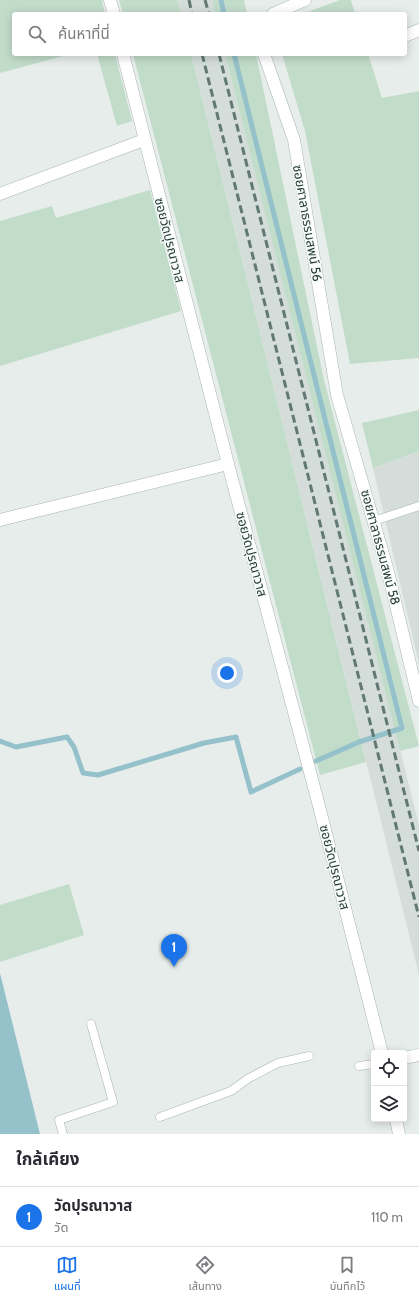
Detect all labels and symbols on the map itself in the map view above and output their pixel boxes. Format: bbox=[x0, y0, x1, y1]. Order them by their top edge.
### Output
street label: ซอยศาลาธรรมสพน์ 56 bbox=[290, 163, 326, 283]
street label: ซอยวัดปุรณาวาส bbox=[152, 196, 188, 284]
street label: ซอยศาลาธรรมสพน์ 58 bbox=[358, 488, 404, 606]
street label: ซอยวัดปุรณาวาส bbox=[233, 510, 271, 598]
your location bbox=[217, 663, 237, 683]
street label: ซอยวัดปุรณาวาส bbox=[317, 823, 353, 911]
pin: 1 bbox=[161, 934, 187, 967]

